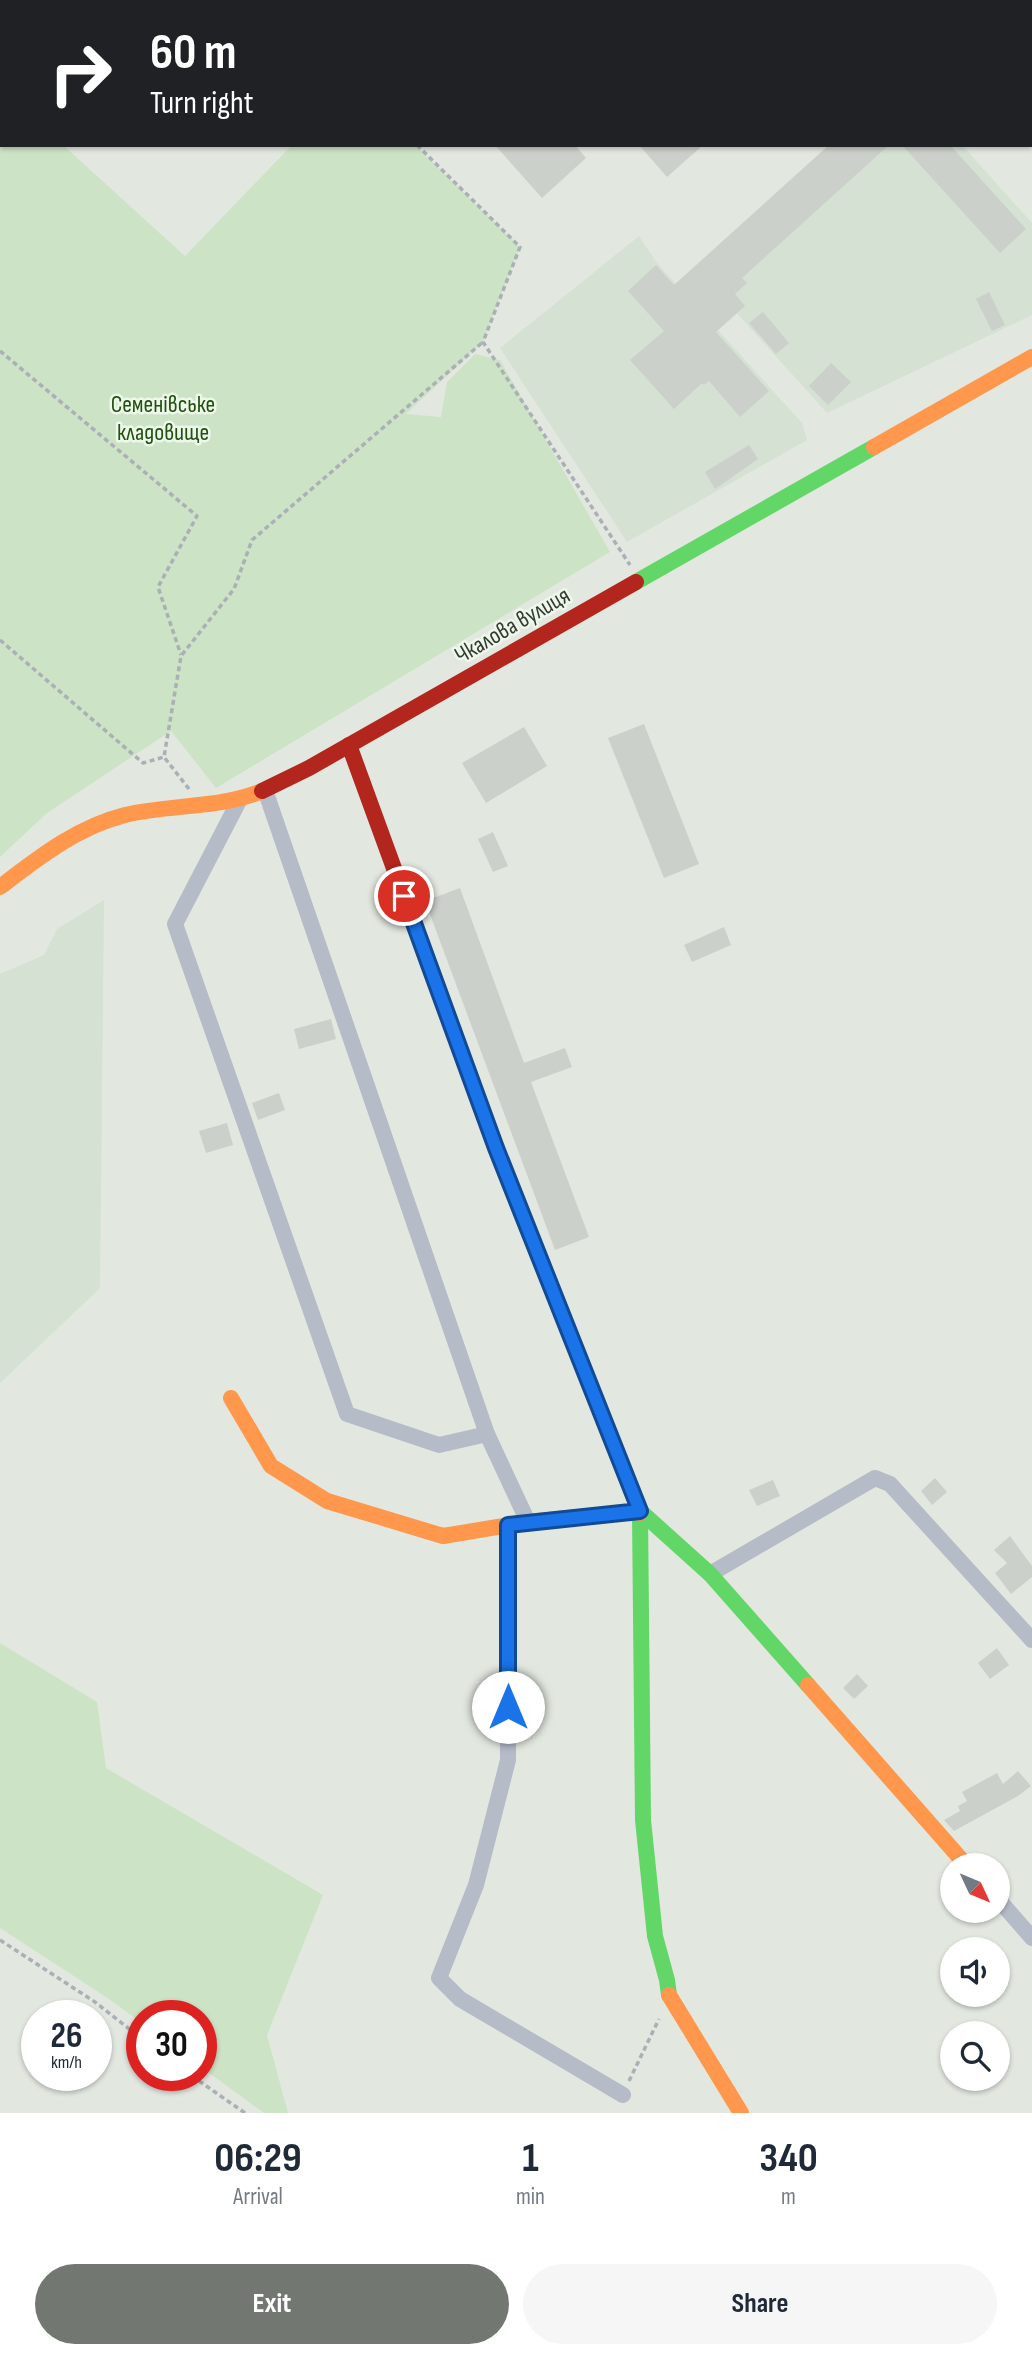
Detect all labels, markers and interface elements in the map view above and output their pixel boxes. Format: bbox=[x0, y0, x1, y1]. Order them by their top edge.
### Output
text: 60 m bbox=[150, 24, 237, 83]
icon: right bbox=[35, 28, 126, 119]
text: Turn right bbox=[150, 84, 254, 123]
park label: Семенівське кладовище bbox=[111, 390, 215, 447]
street label: Чкалова вулиця bbox=[449, 581, 575, 670]
pin bbox=[374, 866, 434, 926]
icon: arrive bbox=[385, 877, 423, 915]
position arrow bbox=[471, 1670, 545, 1744]
north arrow bbox=[940, 1853, 1010, 1923]
map controls bbox=[940, 1853, 1010, 2091]
button: sound bbox=[940, 1937, 1010, 2007]
speed limit sign: 30 bbox=[126, 2000, 217, 2091]
text: 26 bbox=[51, 2015, 82, 2058]
button: search bbox=[940, 2021, 1010, 2091]
text: km/h bbox=[51, 2052, 82, 2073]
text: 06:29 bbox=[214, 2133, 302, 2184]
text: 1 bbox=[522, 2133, 539, 2184]
text: 340 bbox=[759, 2133, 818, 2184]
text: Arrival bbox=[233, 2183, 283, 2211]
text: min bbox=[516, 2183, 545, 2211]
text: m bbox=[781, 2183, 796, 2211]
button: Exit bbox=[35, 2264, 509, 2344]
button: Share bbox=[523, 2264, 997, 2344]

